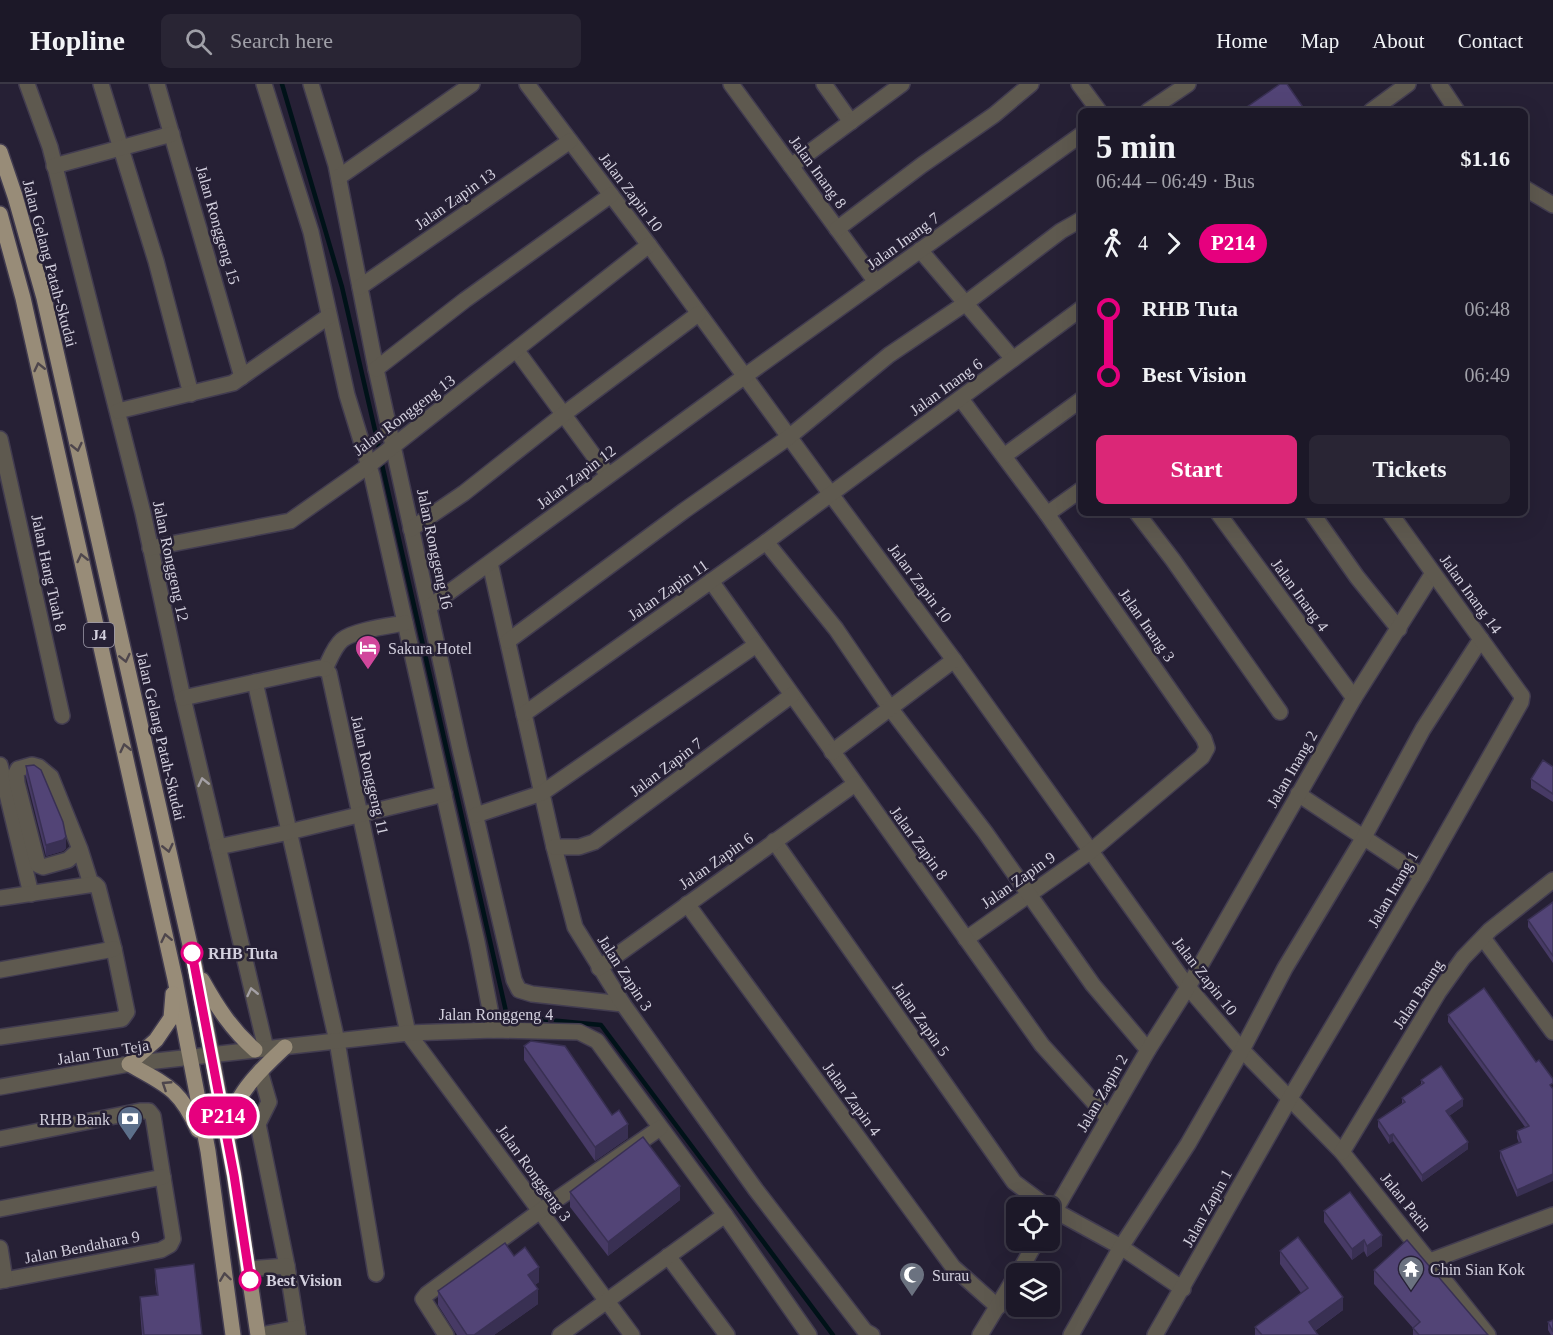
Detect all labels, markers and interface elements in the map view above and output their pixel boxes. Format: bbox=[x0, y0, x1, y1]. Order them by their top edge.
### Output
search box bbox=[161, 14, 581, 68]
text: Hopline bbox=[30, 25, 125, 56]
icon: search bbox=[182, 25, 215, 58]
text: Search here bbox=[230, 28, 333, 53]
text: Home bbox=[1216, 29, 1268, 53]
text: Map bbox=[1301, 29, 1339, 53]
text: About bbox=[1372, 29, 1425, 53]
text: Contact bbox=[1458, 29, 1523, 53]
text: 5 min bbox=[1096, 129, 1176, 165]
street label: Jalan Inang 8 bbox=[785, 132, 850, 212]
text: $1.16 bbox=[1461, 146, 1510, 171]
street label: Jalan Zapin 10 bbox=[595, 149, 666, 235]
street label: Jalan Ronggeng 15 bbox=[192, 164, 243, 287]
street label: Jalan Zapin 13 bbox=[412, 165, 499, 234]
text: 06:44 – 06:49 · Bus bbox=[1096, 170, 1255, 192]
street label: Jalan Gelang Patah-Skudai bbox=[19, 178, 81, 349]
street label: Jalan Inang 7 bbox=[863, 209, 943, 274]
icon: walk bbox=[1096, 227, 1129, 260]
icon: forward bbox=[1157, 227, 1190, 260]
text: P214 bbox=[1211, 231, 1255, 255]
text: 4 bbox=[1138, 232, 1148, 254]
text: RHB Tuta bbox=[1142, 296, 1238, 321]
text: 06:48 bbox=[1464, 298, 1510, 320]
street label: Jalan Inang 6 bbox=[906, 355, 986, 420]
text: Best Vision bbox=[1142, 362, 1247, 387]
one-way arrow bbox=[33, 363, 46, 373]
text: 06:49 bbox=[1464, 364, 1510, 386]
street label: Jalan Ronggeng 13 bbox=[350, 371, 459, 459]
button: Start bbox=[1096, 435, 1297, 504]
button: Tickets bbox=[1309, 435, 1510, 504]
one-way arrow bbox=[70, 442, 83, 452]
street label: Jalan Zapin 12 bbox=[533, 442, 619, 513]
street label: Jalan Ronggeng 16 bbox=[413, 487, 456, 611]
street label: Jalan Ronggeng 12 bbox=[149, 499, 192, 623]
street label: Jalan Hang Tuah 8 bbox=[27, 513, 70, 633]
street label: Jalan Zapin 10 bbox=[884, 540, 955, 626]
street label: Jalan Inang 14 bbox=[1436, 551, 1505, 637]
one-way arrow bbox=[76, 553, 89, 563]
street label: Jalan Inang 4 bbox=[1267, 555, 1332, 635]
street label: Jalan Zapin 11 bbox=[625, 556, 712, 625]
street label: Jalan Inang 3 bbox=[1115, 585, 1178, 665]
road number: J4 bbox=[84, 623, 114, 647]
hotel icon: Sakura Hotel bbox=[353, 633, 383, 671]
place label: Sakura Hotel bbox=[388, 640, 473, 657]
street label: Jalan Gelang Patah-Skudai bbox=[132, 650, 189, 823]
one-way arrow bbox=[118, 653, 131, 663]
street label: Jalan Ronggeng 11 bbox=[347, 714, 392, 837]
street label: Jalan Inang 2 bbox=[1263, 728, 1322, 811]
street label: Jalan Zapin 7 bbox=[626, 734, 706, 801]
one-way arrow bbox=[119, 743, 132, 753]
one-way arrow bbox=[197, 777, 210, 787]
street label: Jalan Zapin 8 bbox=[886, 803, 951, 883]
street label: Jalan Zapin 6 bbox=[676, 829, 757, 894]
one-way arrow bbox=[161, 843, 174, 853]
street label: Jalan Zapin 9 bbox=[978, 848, 1059, 913]
street label: Jalan Inang 1 bbox=[1364, 848, 1423, 931]
street label: Jalan Zapin 3 bbox=[594, 932, 656, 1014]
one-way arrow bbox=[161, 934, 174, 944]
street label: Jalan Zapin 10 bbox=[1169, 934, 1241, 1019]
marker: RHB Tuta bbox=[181, 942, 203, 964]
place label: RHB Tuta bbox=[208, 945, 278, 962]
street label: Jalan Baung bbox=[1389, 956, 1447, 1032]
street label: Jalan Zapin 5 bbox=[888, 979, 953, 1060]
one-way arrow bbox=[247, 987, 260, 997]
street label: Jalan Ronggeng 4 bbox=[439, 1006, 553, 1024]
street label: Jalan Tun Teja bbox=[56, 1036, 150, 1069]
street label: Jalan Zapin 2 bbox=[1073, 1051, 1132, 1135]
street label: Jalan Zapin 4 bbox=[819, 1059, 884, 1139]
one-way arrow bbox=[162, 1081, 172, 1093]
line badge: P214 bbox=[181, 1096, 265, 1136]
bank icon: RHB Bank bbox=[115, 1104, 145, 1142]
text: P214 bbox=[201, 1104, 245, 1128]
place label: RHB Bank bbox=[39, 1111, 110, 1128]
street label: Jalan Ronggeng 3 bbox=[493, 1122, 575, 1225]
street label: Jalan Zapin 1 bbox=[1179, 1166, 1236, 1250]
street label: Jalan Patin bbox=[1377, 1170, 1435, 1234]
map controls bbox=[1006, 1197, 1060, 1317]
button: locate bbox=[1006, 1197, 1060, 1251]
street label: Jalan Bendahara 9 bbox=[23, 1227, 141, 1267]
temple icon: Chin Sian Kok bbox=[1396, 1254, 1426, 1292]
mosque icon: Surau bbox=[897, 1260, 927, 1298]
place label: Chin Sian Kok bbox=[1430, 1261, 1525, 1278]
button: layers bbox=[1006, 1263, 1060, 1317]
place label: Surau bbox=[932, 1267, 969, 1284]
marker: Best Vision bbox=[239, 1269, 261, 1291]
one-way arrow bbox=[219, 1272, 231, 1282]
place label: Best Vision bbox=[266, 1272, 342, 1289]

